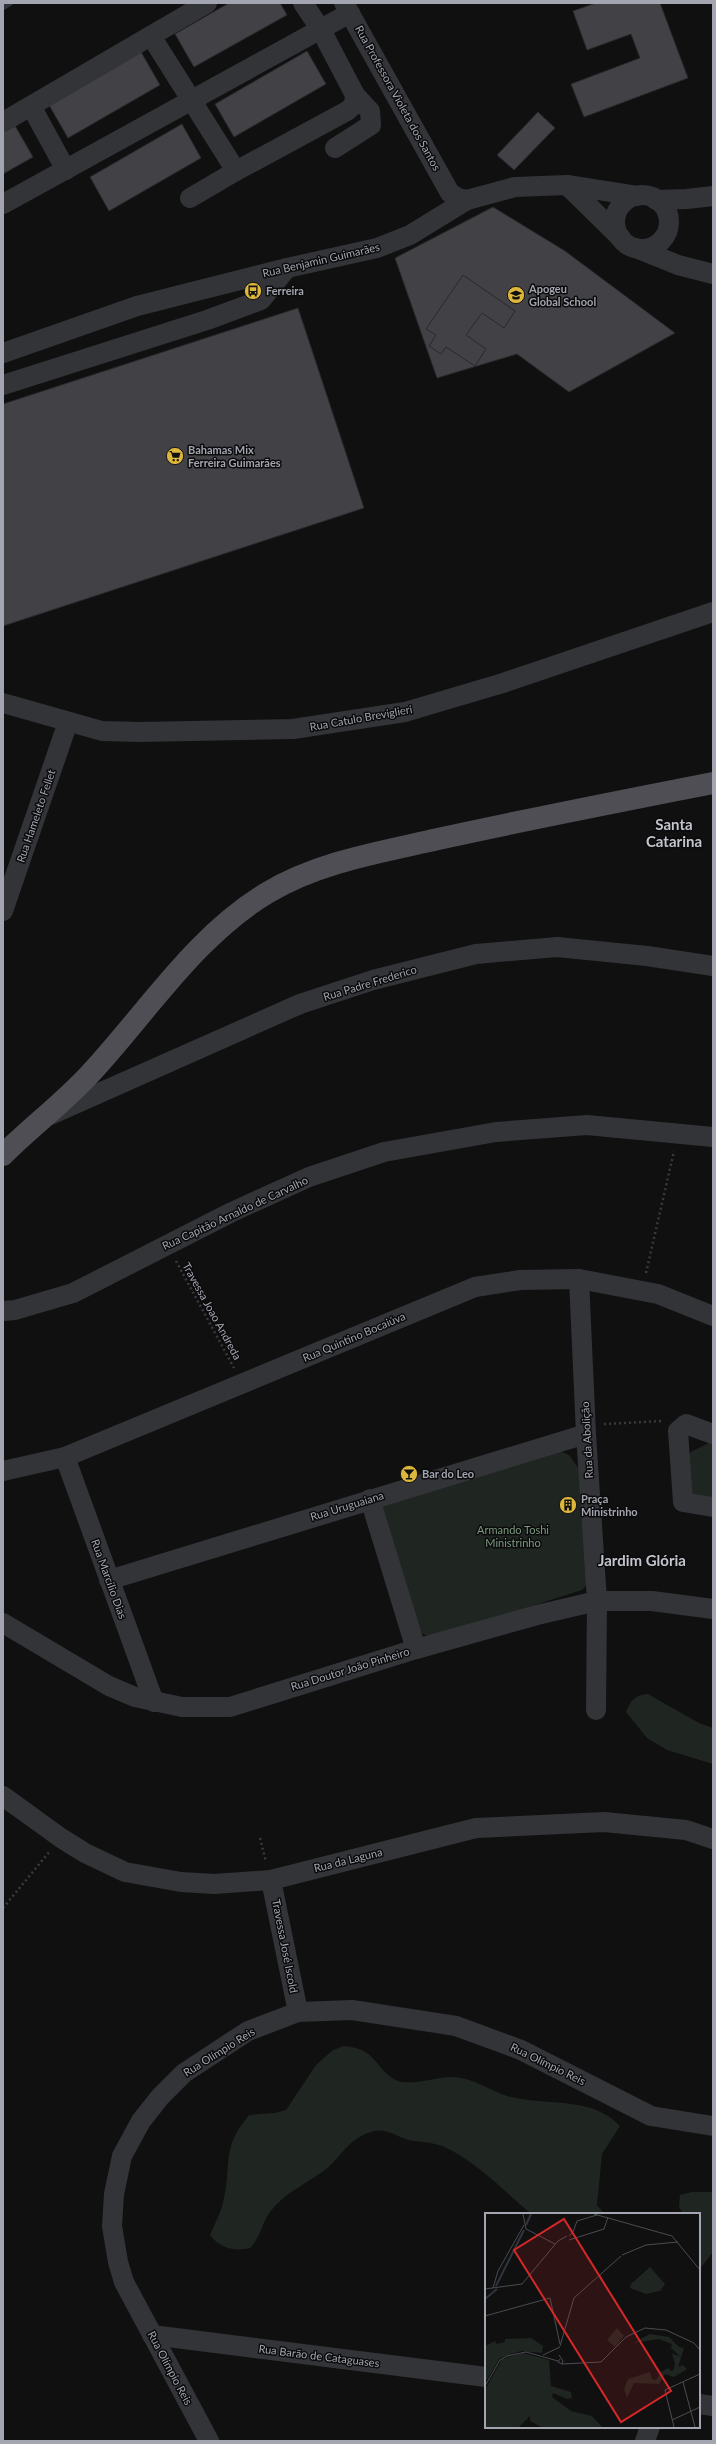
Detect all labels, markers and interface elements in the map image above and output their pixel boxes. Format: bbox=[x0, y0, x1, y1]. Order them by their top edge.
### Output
street label: Rua Professora Violeta dos Santos bbox=[353, 23, 444, 173]
street label: Rua Benjamin Guimarães bbox=[261, 240, 381, 279]
bus stop icon: Ferreira bbox=[243, 281, 263, 301]
place label: Apogeu Global School bbox=[528, 282, 596, 308]
place label: Ferreira bbox=[266, 284, 304, 297]
school or university icon: Apogeu Global School bbox=[506, 285, 526, 305]
place label: Bahamas Mix Ferreira Guimarães bbox=[188, 443, 281, 469]
supermarket icon: Bahamas Mix Ferreira Guimarães bbox=[165, 446, 185, 466]
street label: Rua Catulo Breviglieri bbox=[309, 702, 413, 733]
street label: Rua Hameleto Fellet bbox=[14, 768, 58, 864]
district label: Santa Catarina bbox=[646, 815, 702, 850]
street label: Rua Padre Frederico bbox=[322, 962, 418, 1003]
street label: Rua Capitão Arnaldo de Carvalho bbox=[160, 1173, 310, 1252]
street label: Travessa Joao Andreda bbox=[180, 1260, 245, 1362]
street label: Rua Quintino Bocaiúva bbox=[300, 1309, 407, 1364]
street label: Rua da Abolição bbox=[578, 1401, 595, 1479]
bar icon: Bar do Leo bbox=[399, 1464, 419, 1484]
place label: Bar do Leo bbox=[422, 1467, 474, 1480]
street label: Rua Uruguaiana bbox=[309, 1488, 385, 1523]
place label: Praça Ministrinho bbox=[581, 1492, 638, 1518]
building icon: Praça Ministrinho bbox=[558, 1495, 578, 1515]
park label: Armando Toshi Ministrinho bbox=[477, 1523, 549, 1549]
street label: Rua Marcílio Dias bbox=[89, 1537, 130, 1621]
district label: Jardim Glória bbox=[598, 1551, 686, 1569]
street label: Rua Doutor João Pinheiro bbox=[289, 1644, 411, 1693]
street label: Rua da Laguna bbox=[312, 1845, 383, 1874]
street label: Travessa José Iscold bbox=[270, 1898, 301, 1994]
street label: Rua Olímpio Reis bbox=[181, 2024, 257, 2079]
street label: Rua Olímpio Reis bbox=[509, 2040, 588, 2087]
inset map bbox=[485, 2213, 700, 2428]
street label: Rua Olímpio Reis bbox=[146, 2329, 195, 2407]
street label: Rua Barão de Cataguases bbox=[258, 2342, 380, 2369]

